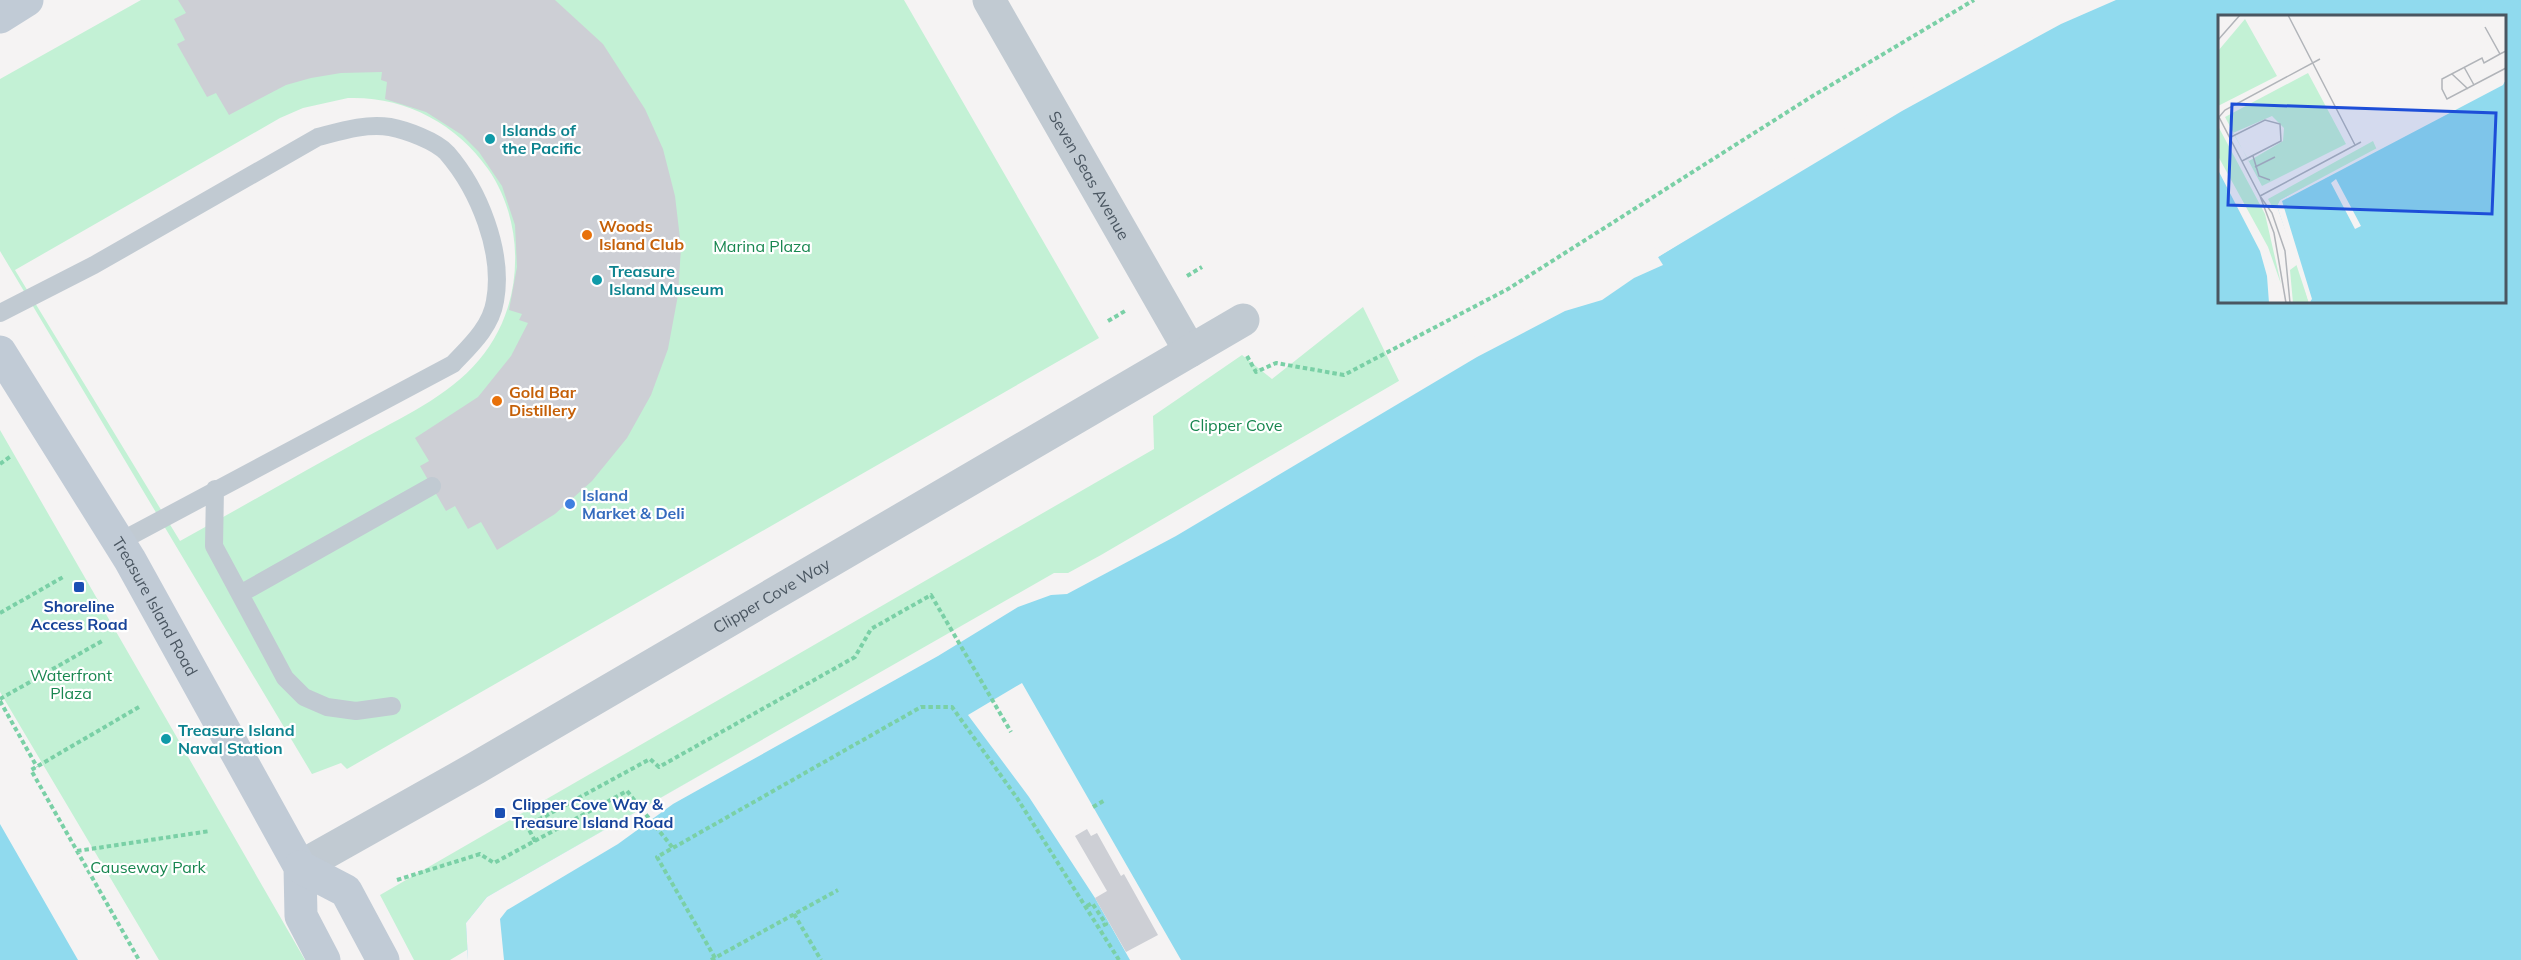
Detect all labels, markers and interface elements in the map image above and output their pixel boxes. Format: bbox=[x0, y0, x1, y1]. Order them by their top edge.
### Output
inset map bbox=[2218, 15, 2506, 303]
street label: Seven Seas Avenue bbox=[1045, 107, 1134, 243]
place label: Islands of the Pacific bbox=[502, 120, 581, 158]
marker: Islands of the Pacific bbox=[483, 132, 497, 146]
place label: Woods Island Club bbox=[599, 216, 684, 254]
marker: Woods Island Club bbox=[580, 228, 594, 242]
park label: Marina Plaza bbox=[713, 236, 811, 256]
place label: Treasure Island Museum bbox=[609, 261, 724, 299]
marker: Treasure Island Museum bbox=[590, 273, 604, 287]
place label: Gold Bar Distillery bbox=[509, 382, 577, 420]
marker: Gold Bar Distillery bbox=[490, 394, 504, 408]
park label: Clipper Cove bbox=[1190, 415, 1282, 435]
place label: Island Market & Deli bbox=[582, 485, 685, 523]
marker: Island Market & Deli bbox=[563, 497, 577, 511]
street label: Treasure Island Road bbox=[108, 533, 202, 679]
street label: Clipper Cove Way bbox=[709, 553, 834, 637]
marker: Shoreline Access Road bbox=[72, 580, 86, 594]
place label: Shoreline Access Road bbox=[30, 596, 128, 634]
park label: Waterfront Plaza bbox=[30, 665, 112, 703]
place label: Treasure Island Naval Station bbox=[178, 720, 295, 758]
marker: Treasure Island Naval Station bbox=[159, 732, 173, 746]
place label: Clipper Cove Way & Treasure Island Road bbox=[512, 794, 673, 832]
marker: Clipper Cove Way & Treasure Island Road bbox=[493, 806, 507, 820]
park label: Causeway Park bbox=[90, 857, 207, 877]

